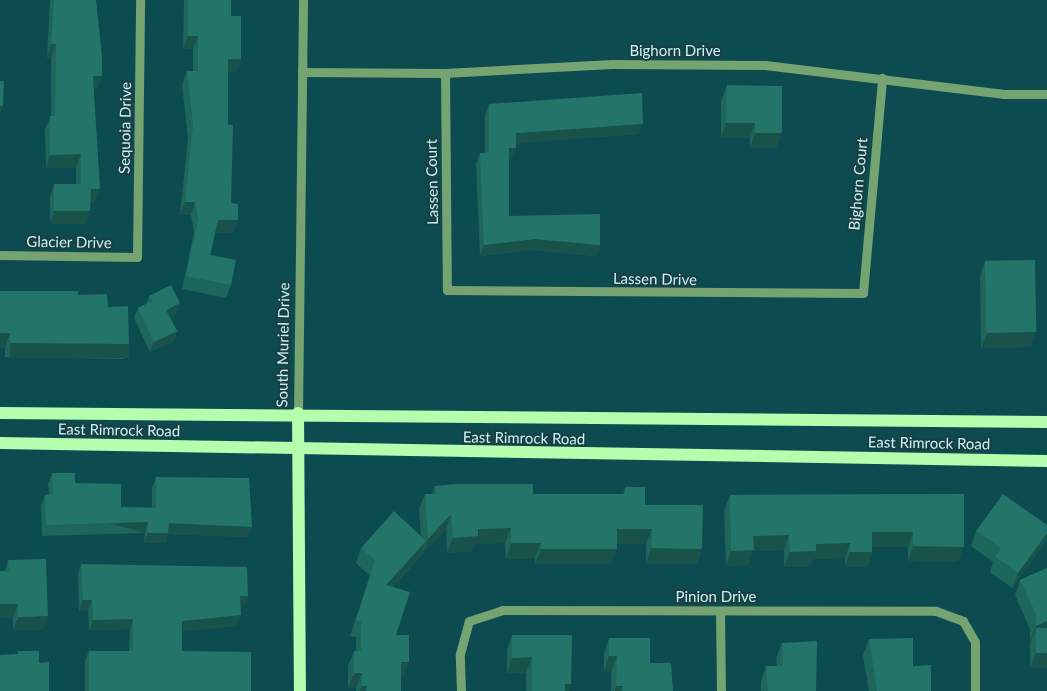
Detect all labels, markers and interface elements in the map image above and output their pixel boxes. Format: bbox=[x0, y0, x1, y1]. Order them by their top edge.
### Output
street label: Bighorn Drive bbox=[629, 42, 721, 60]
street label: Sequoia Drive bbox=[115, 82, 135, 174]
street label: Bighorn Court bbox=[845, 137, 871, 231]
street label: Lassen Court bbox=[422, 139, 442, 225]
street label: Glacier Drive bbox=[26, 232, 112, 252]
street label: Lassen Drive bbox=[613, 269, 697, 289]
street label: South Muriel Drive bbox=[273, 282, 293, 408]
street label: East Rimrock Road bbox=[58, 420, 180, 440]
street label: East Rimrock Road bbox=[463, 428, 585, 448]
street label: East Rimrock Road bbox=[868, 433, 990, 453]
street label: Pinion Drive bbox=[675, 588, 757, 606]

